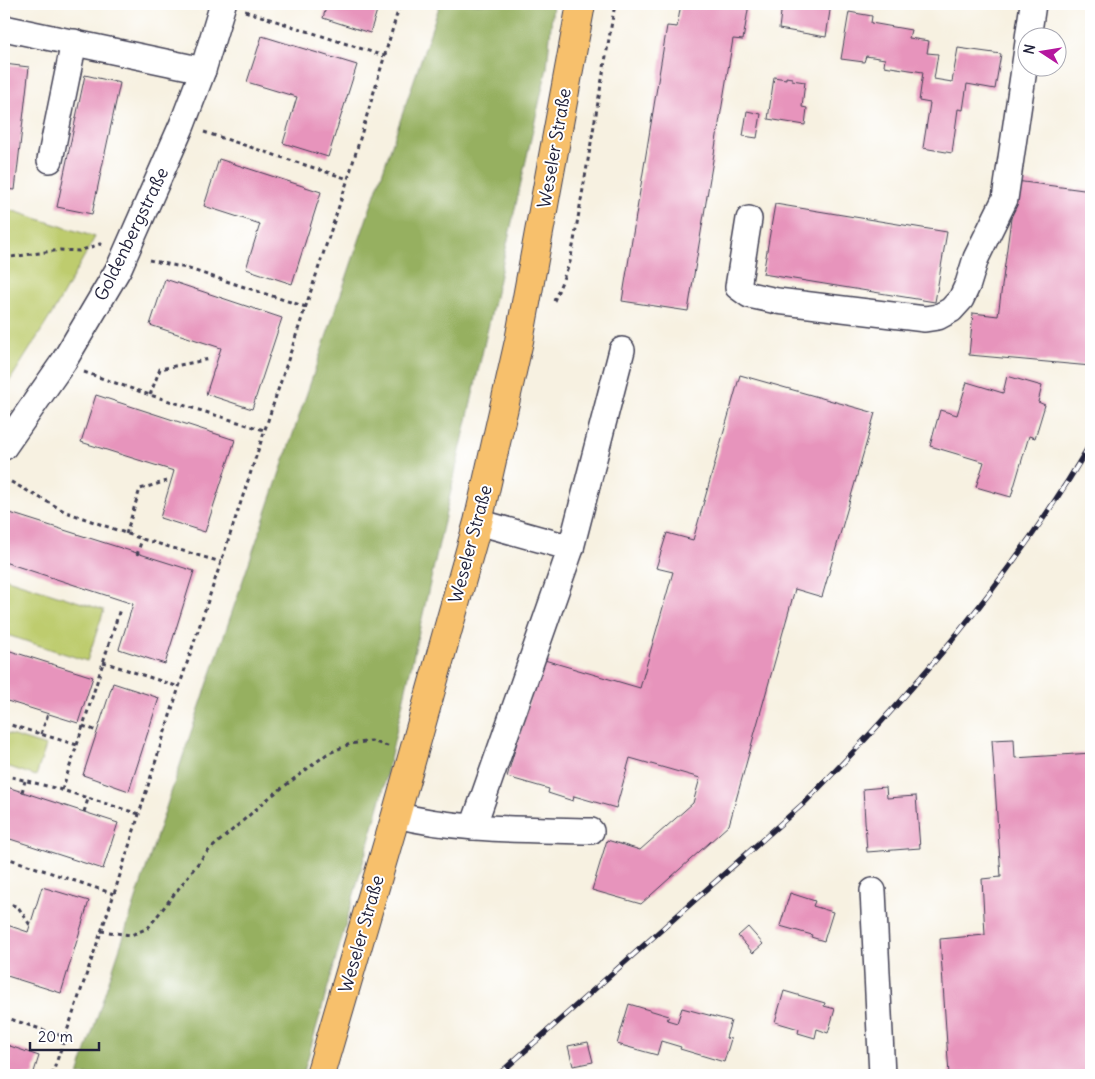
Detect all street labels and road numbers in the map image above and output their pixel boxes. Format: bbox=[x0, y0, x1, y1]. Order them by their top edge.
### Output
street label: Weseler Straße bbox=[532, 86, 576, 210]
street label: Goldenbergstraße bbox=[89, 163, 173, 305]
street label: Weseler Straße bbox=[443, 482, 497, 606]
street label: Weseler Straße bbox=[333, 873, 389, 995]

